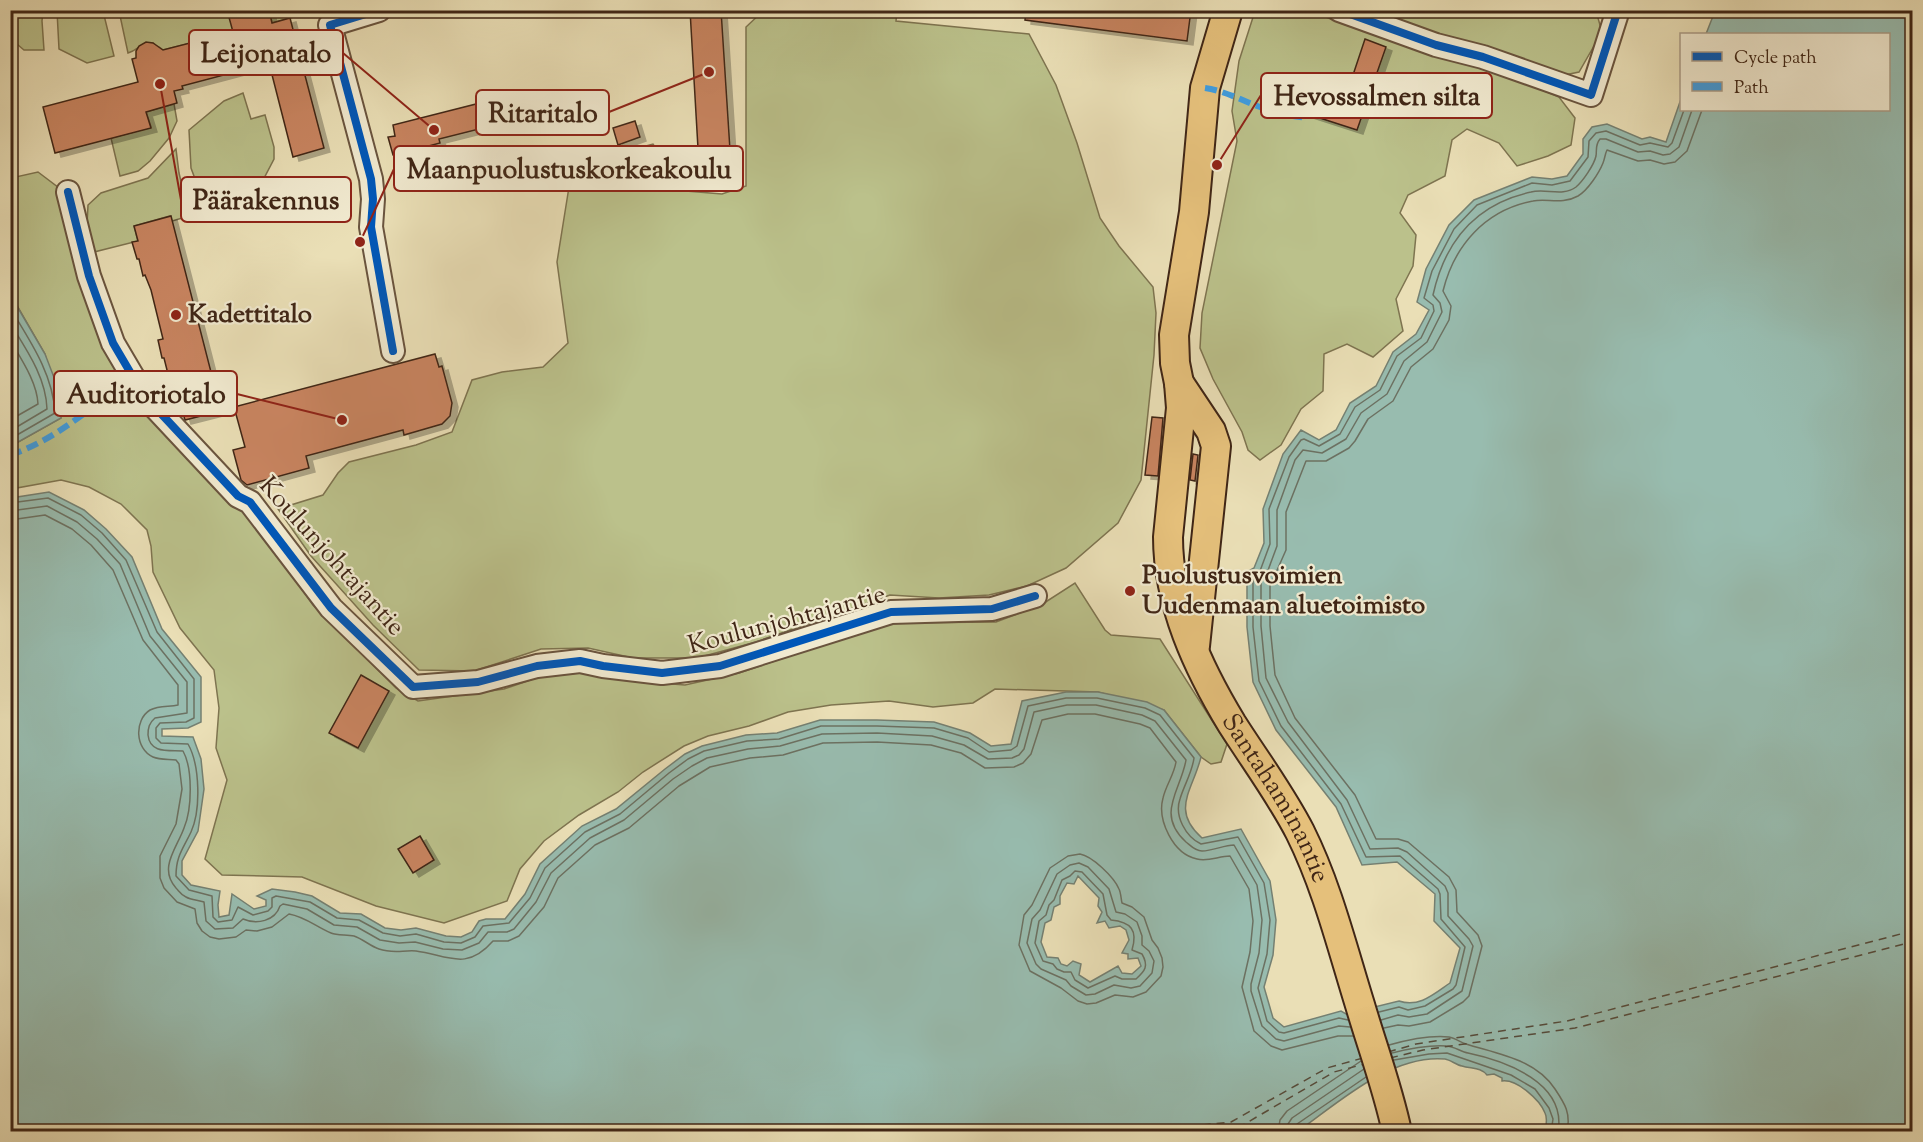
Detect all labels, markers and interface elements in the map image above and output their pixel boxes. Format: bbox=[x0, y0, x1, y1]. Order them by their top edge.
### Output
callout: Leijonatalo bbox=[189, 30, 343, 75]
legend bbox=[1680, 33, 1890, 111]
text: Leijonatalo bbox=[201, 36, 332, 75]
text: Cycle path bbox=[1734, 46, 1817, 72]
callout: Hevossalmen silta bbox=[1261, 73, 1492, 118]
text: Path bbox=[1734, 76, 1769, 102]
text: Hevossalmen silta bbox=[1274, 79, 1481, 118]
callout: Ritaritalo bbox=[476, 90, 609, 135]
text: Ritaritalo bbox=[488, 96, 598, 135]
callout: Maanpuolustuskorkeakoulu bbox=[394, 146, 743, 191]
text: Maanpuolustuskorkeakoulu bbox=[407, 152, 732, 191]
callout: Päärakennus bbox=[181, 177, 351, 222]
text: Päärakennus bbox=[193, 183, 340, 222]
place label: Kadettitalo bbox=[188, 297, 312, 334]
marker: Kadettitalo bbox=[169, 308, 183, 322]
callout: Auditoriotalo bbox=[54, 371, 237, 416]
text: Auditoriotalo bbox=[66, 377, 226, 416]
street label: Koulunjohtajantie bbox=[249, 469, 413, 645]
place label: Puolustusvoimien Uudenmaan aluetoimisto bbox=[1142, 558, 1425, 625]
street label: Koulunjohtajantie bbox=[684, 577, 890, 665]
marker: Puolustusvoimien Uudenmaan aluetoimisto bbox=[1123, 584, 1137, 598]
street label: Santahaminantie bbox=[1212, 707, 1339, 888]

